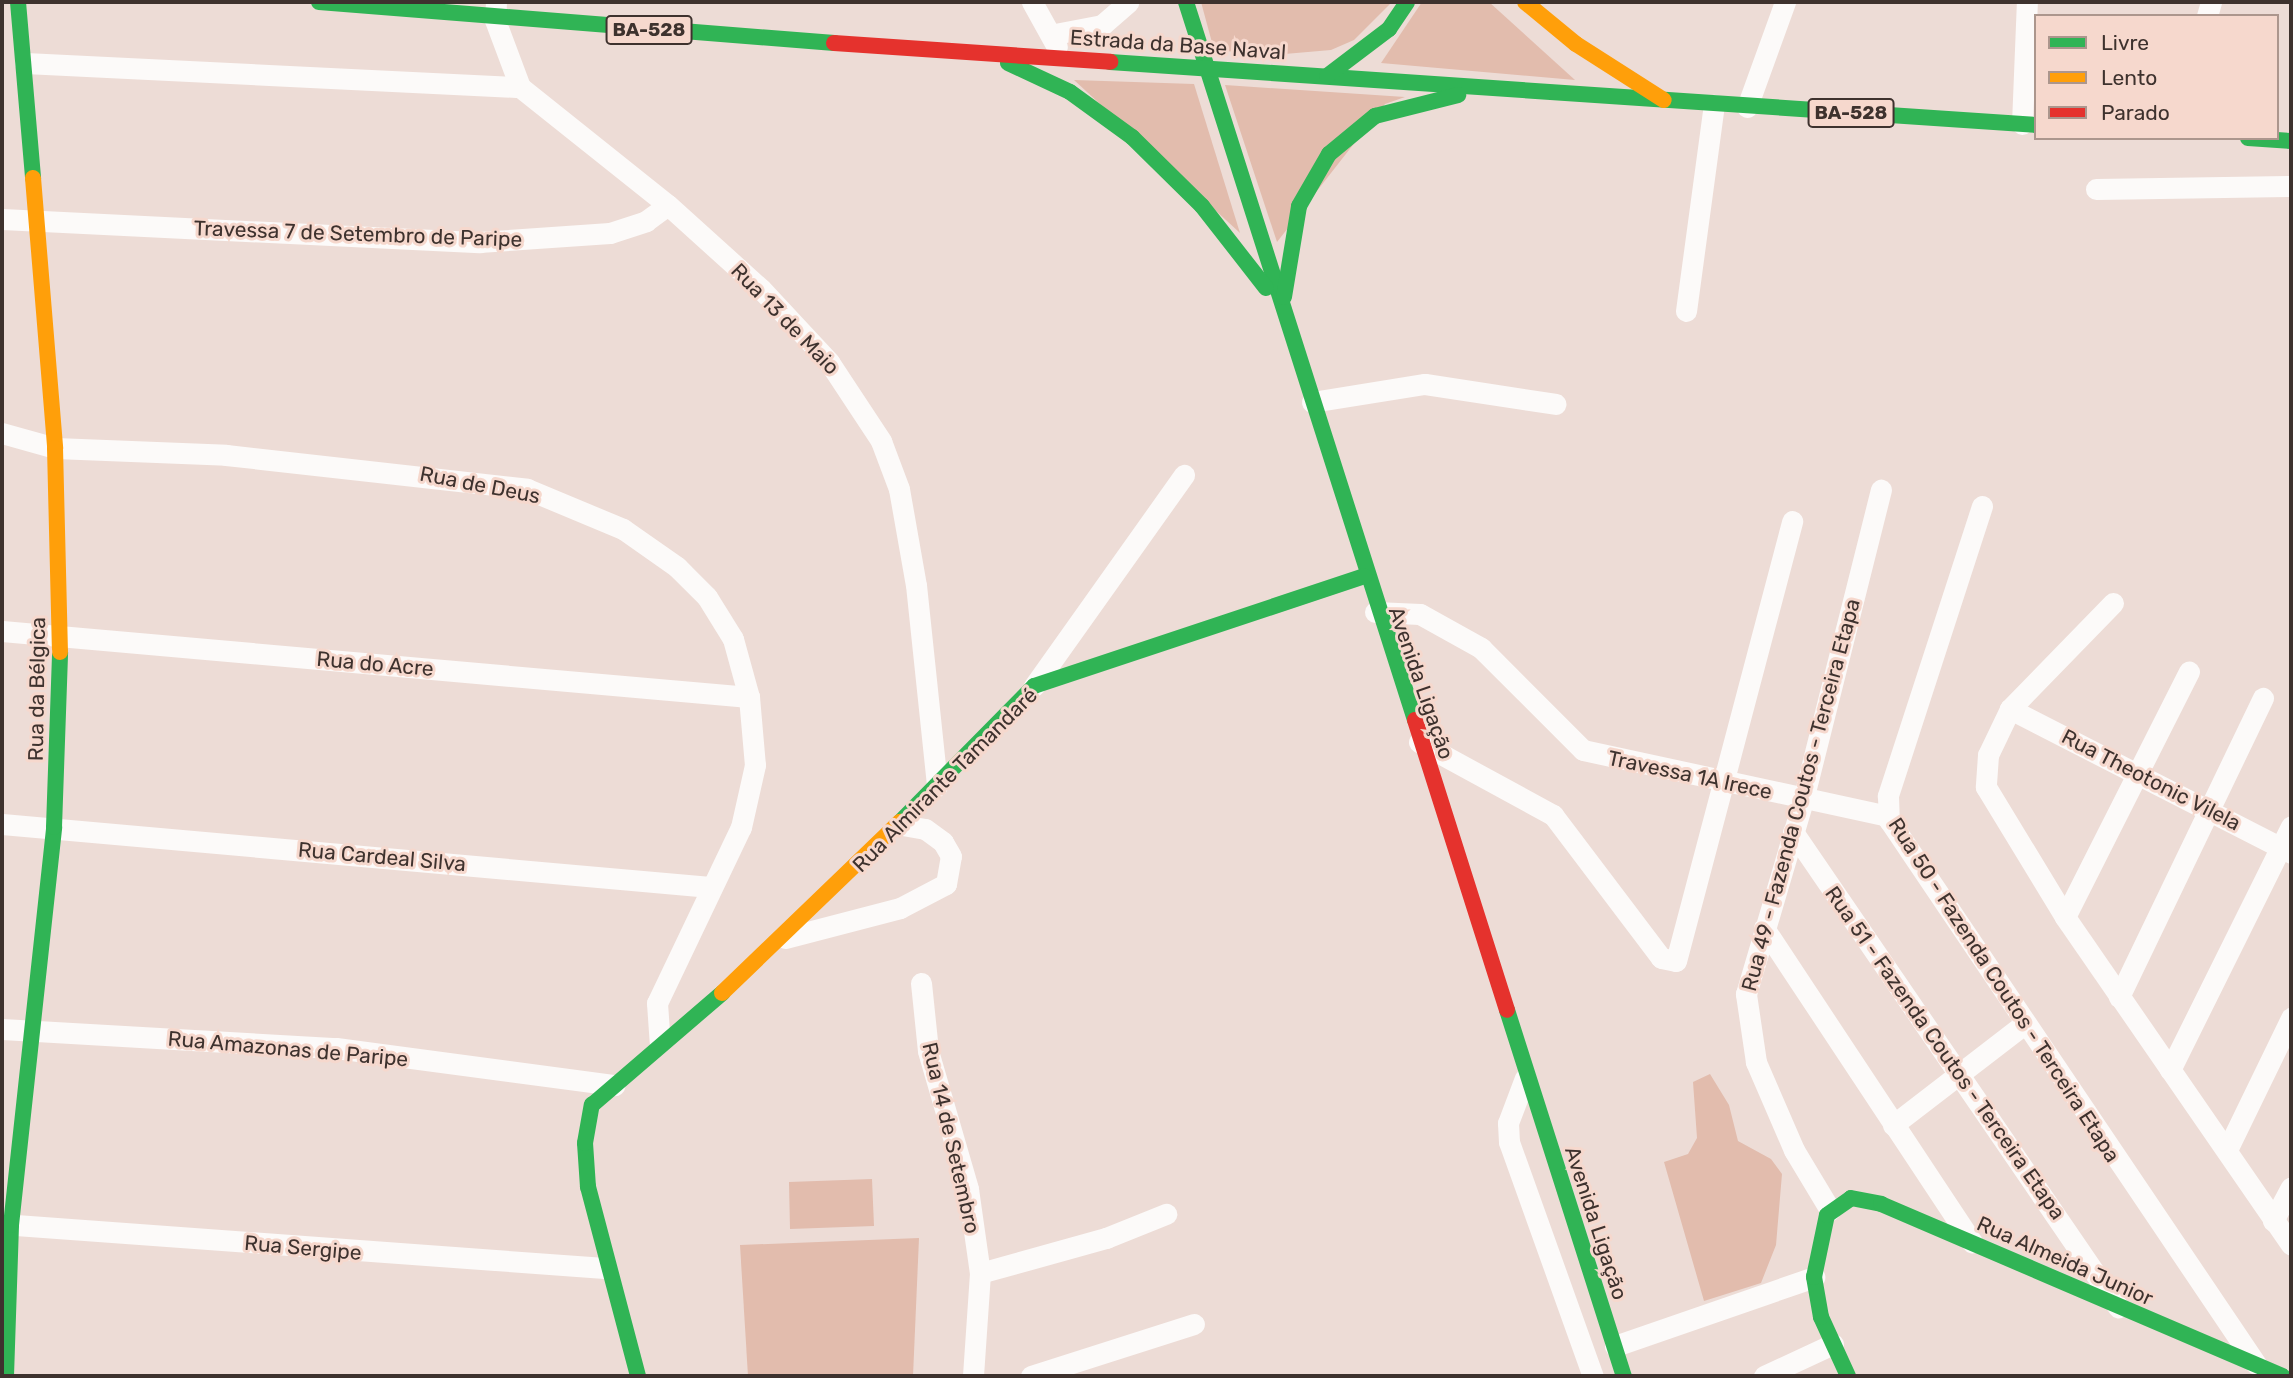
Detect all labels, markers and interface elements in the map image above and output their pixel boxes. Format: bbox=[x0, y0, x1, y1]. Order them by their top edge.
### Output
road number: BA-528 bbox=[605, 14, 693, 46]
legend bbox=[2034, 14, 2279, 140]
street label: Estrada da Base Naval bbox=[1069, 25, 1287, 65]
text: Livre bbox=[2101, 30, 2149, 55]
text: Lento bbox=[2101, 65, 2157, 90]
road number: BA-528 bbox=[1807, 97, 1895, 128]
text: Parado bbox=[2101, 100, 2170, 125]
street label: Travessa 7 de Setembro de Paripe bbox=[193, 216, 523, 252]
street label: Rua 13 de Maio bbox=[726, 258, 844, 380]
street label: Rua de Deus bbox=[418, 461, 542, 509]
street label: Rua 49 - Fazenda Coutos - Terceira Etapa bbox=[1736, 596, 1866, 994]
street label: Avenida Ligação bbox=[1383, 603, 1459, 763]
street label: Rua da Bélgica bbox=[23, 617, 51, 761]
street label: Rua do Acre bbox=[315, 646, 435, 682]
street label: Rua Almirante Tamandaré bbox=[847, 682, 1043, 878]
street label: Rua Theotonic Vilela bbox=[2057, 724, 2245, 836]
street label: Travessa 1A Irece bbox=[1605, 745, 1775, 805]
street label: Rua 50 - Fazenda Coutos - Terceira Etapa bbox=[1883, 813, 2125, 1167]
street label: Rua Cardeal Silva bbox=[297, 837, 467, 877]
street label: Rua 51 - Fazenda Coutos - Terceira Etapa bbox=[1820, 881, 2070, 1225]
street label: Rua Amazonas de Paripe bbox=[166, 1026, 410, 1072]
street label: Rua 14 de Setembro bbox=[917, 1040, 985, 1236]
street label: Avenida Ligação bbox=[1559, 1143, 1633, 1303]
street label: Rua Almeida Junior bbox=[1973, 1211, 2157, 1311]
street label: Rua Sergipe bbox=[243, 1230, 363, 1266]

